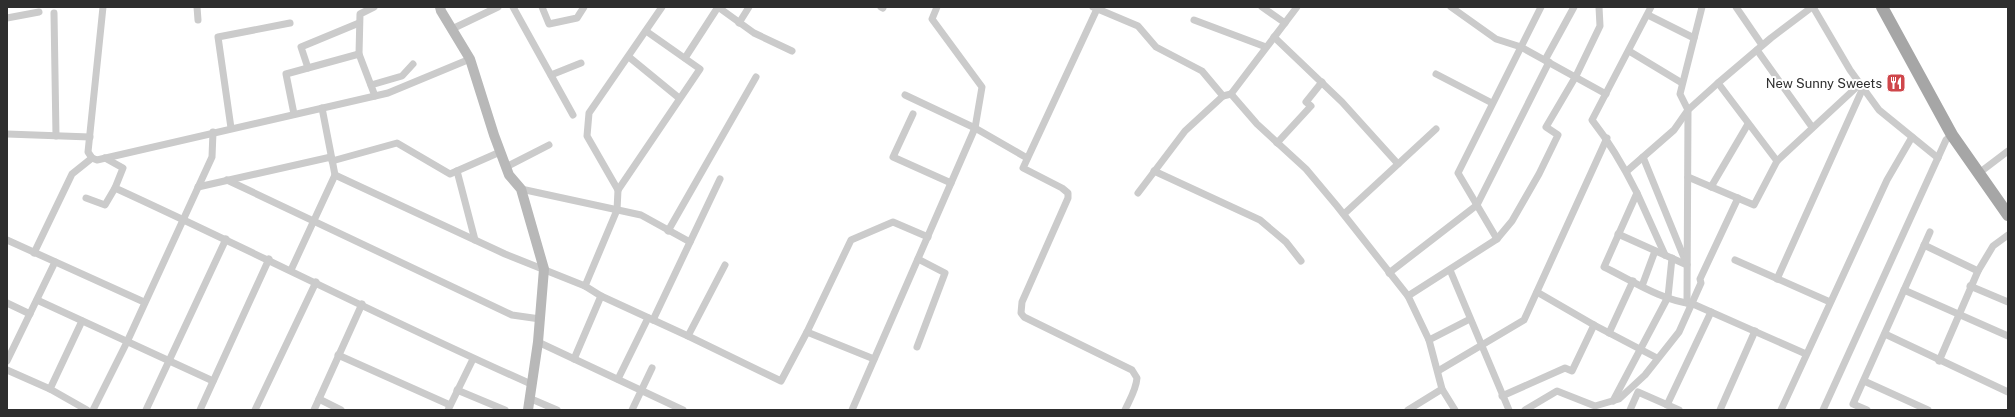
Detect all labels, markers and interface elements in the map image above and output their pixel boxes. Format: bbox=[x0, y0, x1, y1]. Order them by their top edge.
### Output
restaurant icon: New Sunny Sweets bbox=[1885, 72, 1907, 94]
place label: New Sunny Sweets bbox=[1766, 76, 1882, 91]

